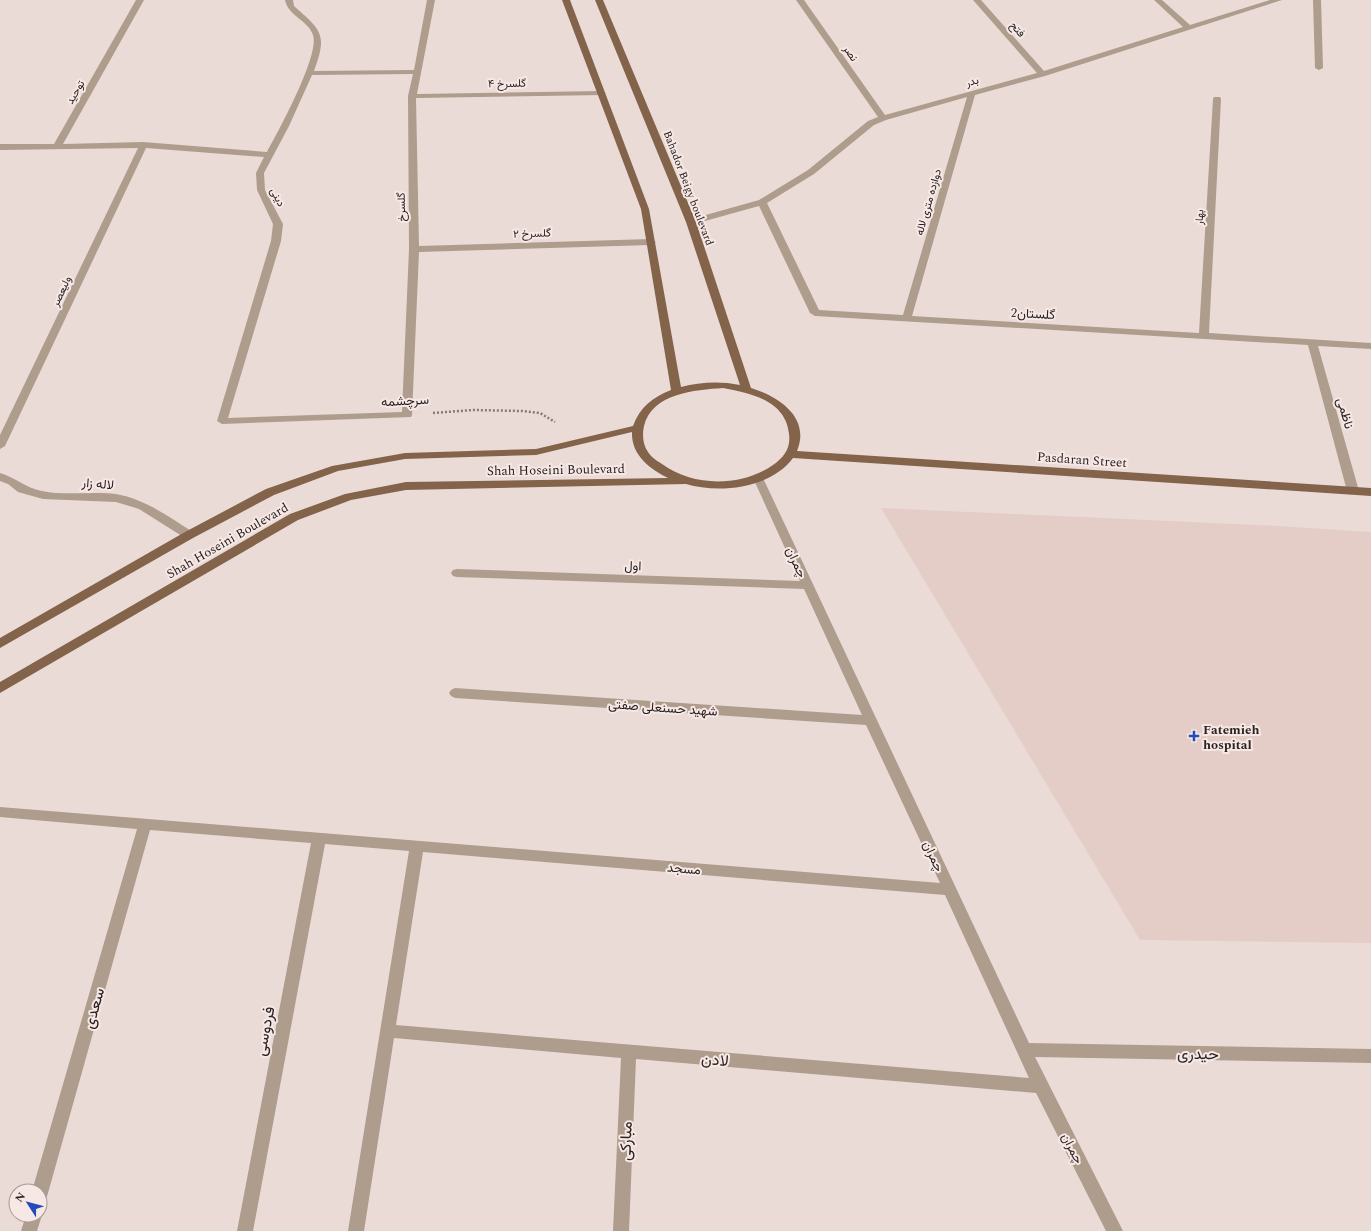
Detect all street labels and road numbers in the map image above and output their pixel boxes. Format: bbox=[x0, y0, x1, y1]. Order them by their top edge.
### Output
street label: فتح bbox=[1006, 18, 1029, 41]
street label: نصر bbox=[838, 41, 862, 65]
street label: بدر bbox=[963, 72, 981, 92]
street label: گلسرخ ۴ bbox=[488, 75, 526, 92]
street label: توحید bbox=[62, 76, 89, 108]
street label: Bahador Beigy boulevard bbox=[659, 128, 718, 248]
street label: دوازده متری لاله bbox=[911, 167, 946, 237]
street label: دینی bbox=[266, 185, 290, 210]
street label: گلسرخ bbox=[393, 192, 410, 222]
street label: بهار bbox=[1191, 209, 1208, 226]
street label: گلسرخ ۲ bbox=[513, 224, 551, 243]
street label: ولیعصر bbox=[47, 273, 76, 310]
street label: گلستان2 bbox=[1010, 303, 1056, 325]
street label: سرچشمه bbox=[380, 390, 430, 412]
street label: ناظمی bbox=[1331, 395, 1359, 432]
street label: Pasdaran Street bbox=[1036, 447, 1128, 473]
street label: Shah Hoseini Boulevard bbox=[487, 459, 625, 481]
street label: لاله زار bbox=[80, 473, 115, 495]
street label: Shah Hoseini Boulevard bbox=[163, 498, 292, 584]
street label: چمران bbox=[780, 544, 812, 581]
street label: اول bbox=[624, 556, 642, 576]
street label: شهید حسنعلی صفتی bbox=[608, 694, 718, 722]
street label: چمران bbox=[917, 838, 949, 875]
street label: مسجد bbox=[666, 858, 702, 880]
street label: سعدی bbox=[77, 985, 111, 1032]
street label: فردوسی bbox=[248, 1004, 282, 1058]
street label: حیدری bbox=[1177, 1042, 1219, 1066]
street label: لادن bbox=[700, 1047, 730, 1073]
street label: مبارکی bbox=[613, 1121, 639, 1161]
street label: چمران bbox=[1056, 1130, 1088, 1168]

